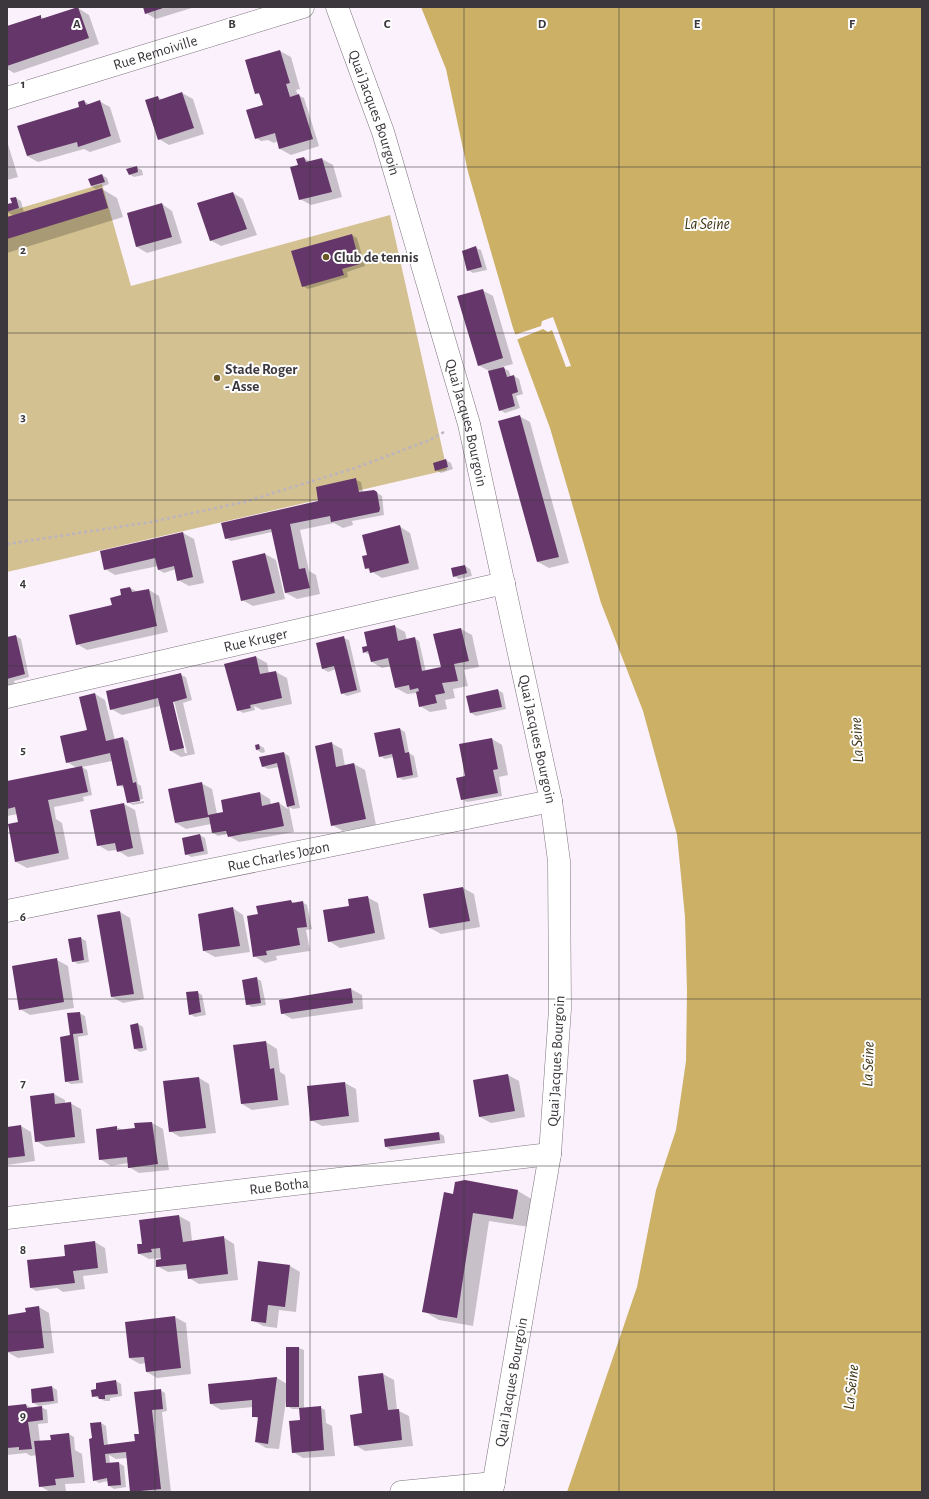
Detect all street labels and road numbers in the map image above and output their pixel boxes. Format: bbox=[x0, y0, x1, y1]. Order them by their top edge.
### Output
street label: Rue Remoiville bbox=[111, 33, 199, 73]
street label: Quai Jacques Bourgoin bbox=[345, 48, 402, 177]
street label: Quai Jacques Bourgoin bbox=[442, 357, 489, 488]
street label: Rue Kruger bbox=[222, 626, 289, 655]
street label: Quai Jacques Bourgoin bbox=[516, 673, 558, 805]
street label: Rue Charles Jozon bbox=[226, 839, 331, 874]
street label: Quai Jacques Bourgoin bbox=[546, 995, 567, 1127]
street label: Rue Botha bbox=[249, 1175, 310, 1197]
street label: Quai Jacques Bourgoin bbox=[493, 1316, 530, 1448]

